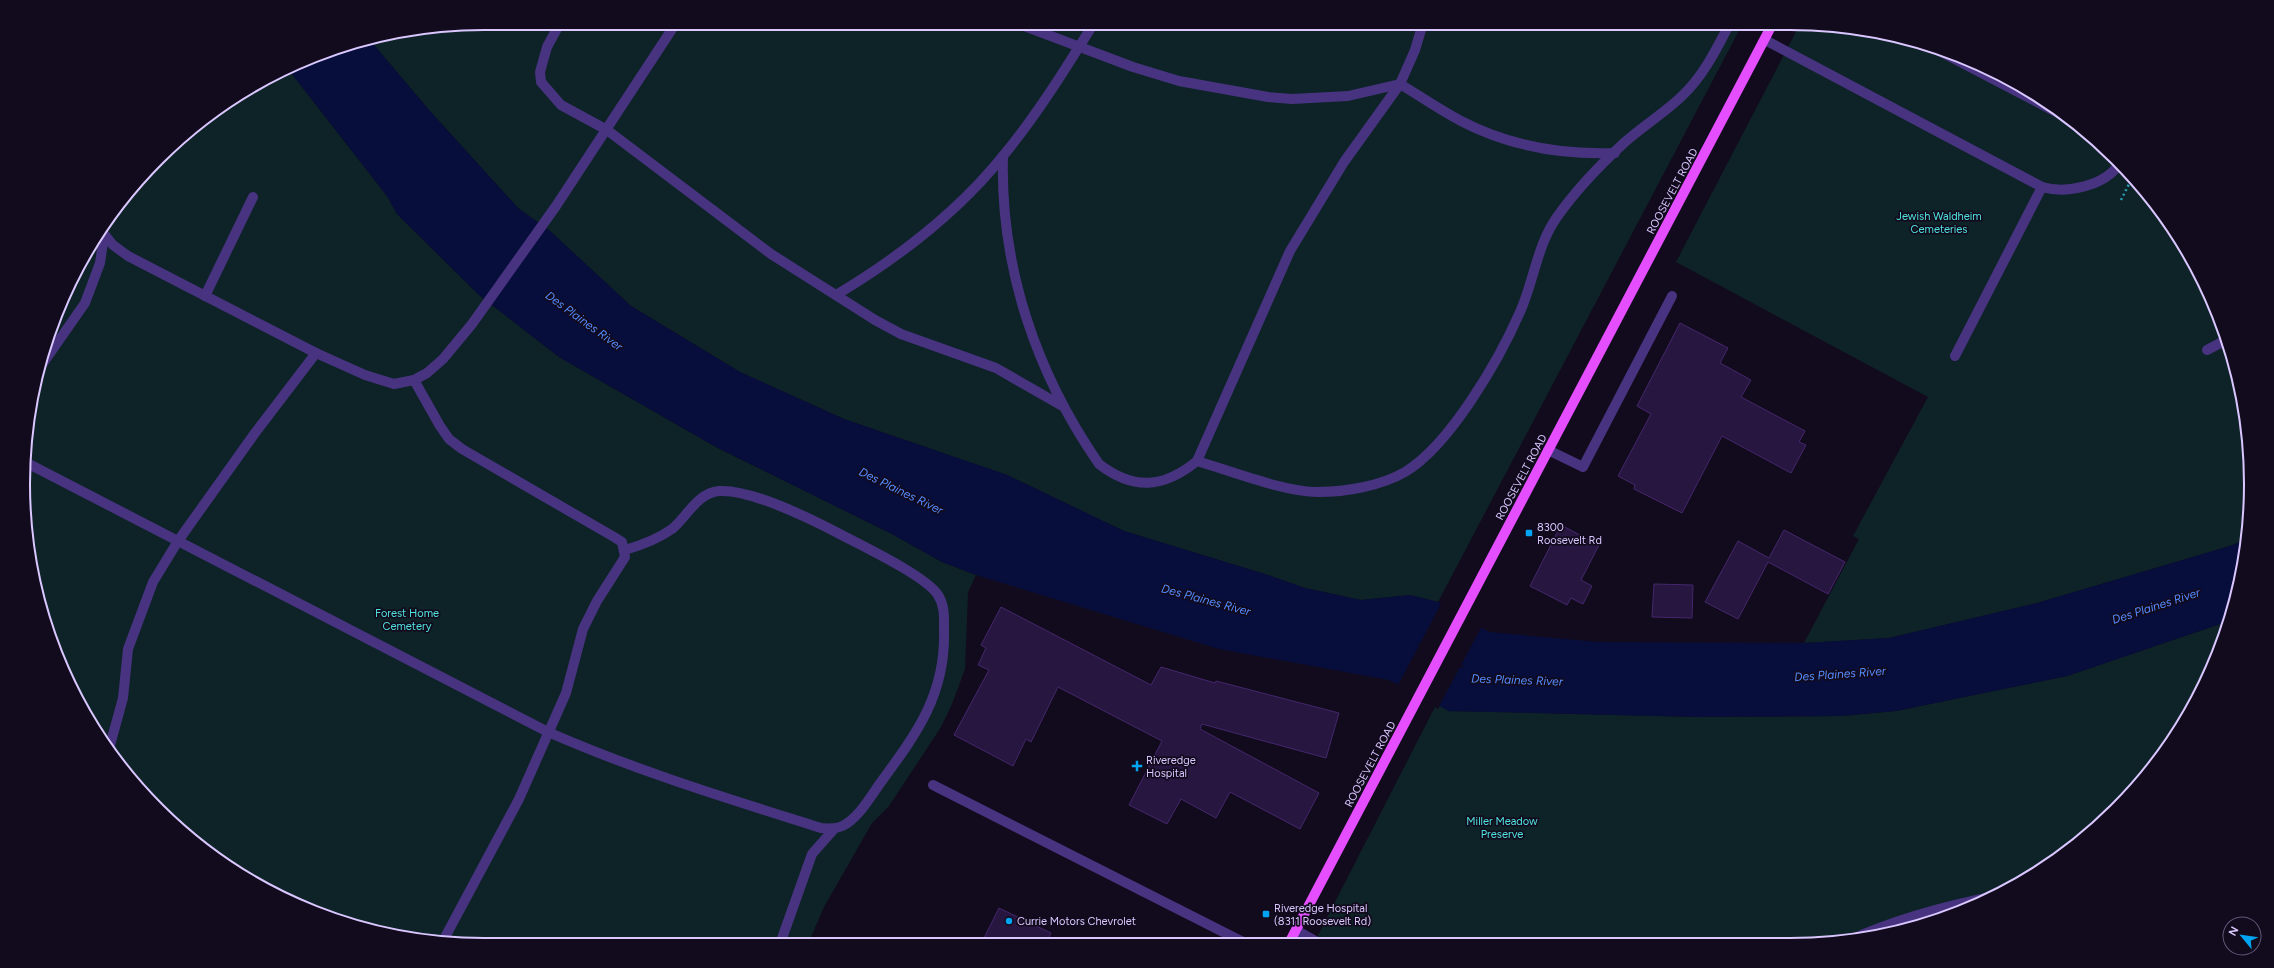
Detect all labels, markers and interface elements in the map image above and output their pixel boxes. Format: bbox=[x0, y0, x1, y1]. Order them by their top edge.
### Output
street label: ROOSEVELT ROAD bbox=[1644, 146, 1701, 236]
park label: Jewish Waldheim Cemeteries bbox=[1896, 210, 1982, 236]
water label: Des Plaines River bbox=[543, 288, 626, 354]
street label: ROOSEVELT ROAD bbox=[1493, 432, 1550, 522]
water label: Des Plaines River bbox=[857, 465, 946, 518]
place label: 8300 Roosevelt Rd bbox=[1537, 521, 1602, 547]
marker: 8300 Roosevelt Rd bbox=[1524, 528, 1534, 538]
water label: Des Plaines River bbox=[1160, 581, 1253, 619]
water label: Des Plaines River bbox=[2110, 585, 2203, 627]
park label: Forest Home Cemetery bbox=[375, 607, 439, 633]
water label: Des Plaines River bbox=[1794, 664, 1887, 684]
water label: Des Plaines River bbox=[1471, 671, 1564, 689]
street label: ROOSEVELT ROAD bbox=[1342, 719, 1399, 809]
place label: Riveredge Hospital bbox=[1146, 754, 1196, 780]
marker: Riveredge Hospital bbox=[1131, 760, 1143, 772]
park label: Miller Meadow Preserve bbox=[1466, 815, 1538, 841]
place label: Riveredge Hospital (8311 Roosevelt Rd) bbox=[1274, 902, 1371, 928]
marker: Riveredge Hospital (8311 Roosevelt Rd) bbox=[1261, 909, 1271, 919]
place label: Currie Motors Chevrolet bbox=[1017, 915, 1136, 928]
marker: Currie Motors Chevrolet bbox=[1004, 916, 1014, 926]
north arrow bbox=[2222, 916, 2262, 956]
text: N bbox=[2226, 925, 2241, 938]

